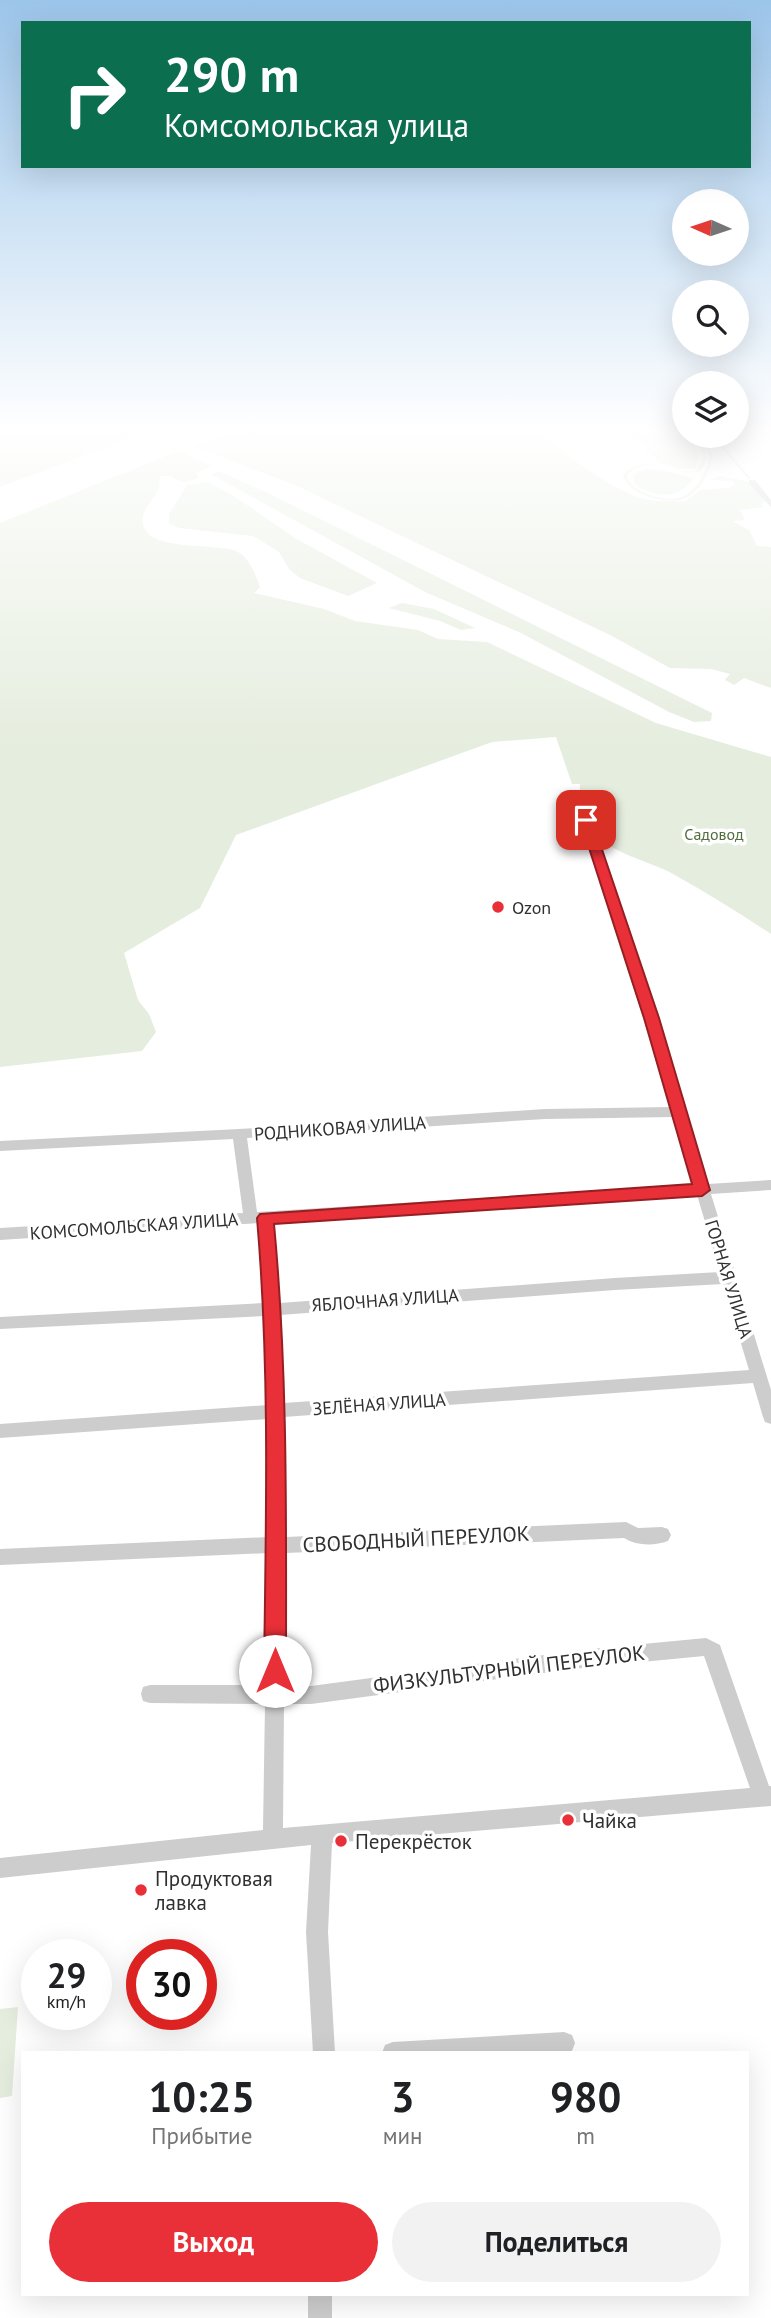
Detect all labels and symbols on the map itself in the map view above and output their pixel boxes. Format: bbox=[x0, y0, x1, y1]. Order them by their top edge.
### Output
north arrow bbox=[672, 189, 749, 266]
pin bbox=[556, 790, 616, 850]
park label: Садовод bbox=[684, 824, 744, 844]
place label: Ozon bbox=[512, 896, 551, 919]
marker: Ozon bbox=[490, 899, 506, 915]
street label: РОДНИКОВАЯ УЛИЦА bbox=[253, 1110, 427, 1145]
street label: КОМСОМОЛЬСКАЯ УЛИЦА bbox=[29, 1207, 239, 1245]
street label: ГОРНАЯ УЛИЦА bbox=[700, 1217, 758, 1342]
street label: ЯБЛОЧНАЯ УЛИЦА bbox=[311, 1283, 460, 1317]
street label: ЗЕЛЁНАЯ УЛИЦА bbox=[312, 1388, 447, 1420]
street label: СВОБОДНЫЙ ПЕРЕУЛОК bbox=[302, 1520, 530, 1558]
position arrow bbox=[238, 1634, 312, 1708]
street label: ФИЗКУЛЬТУРНЫЙ ПЕРЕУЛОК bbox=[372, 1639, 647, 1699]
place label: Чайка bbox=[582, 1807, 637, 1834]
marker: Чайка bbox=[560, 1812, 576, 1828]
place label: Перекрёсток bbox=[355, 1828, 472, 1855]
marker: Перекрёсток bbox=[333, 1833, 349, 1849]
place label: Продуктовая лавка bbox=[154, 1865, 273, 1916]
marker: Продуктовая лавка bbox=[133, 1882, 149, 1898]
speed limit sign: 30 bbox=[126, 1939, 217, 2030]

